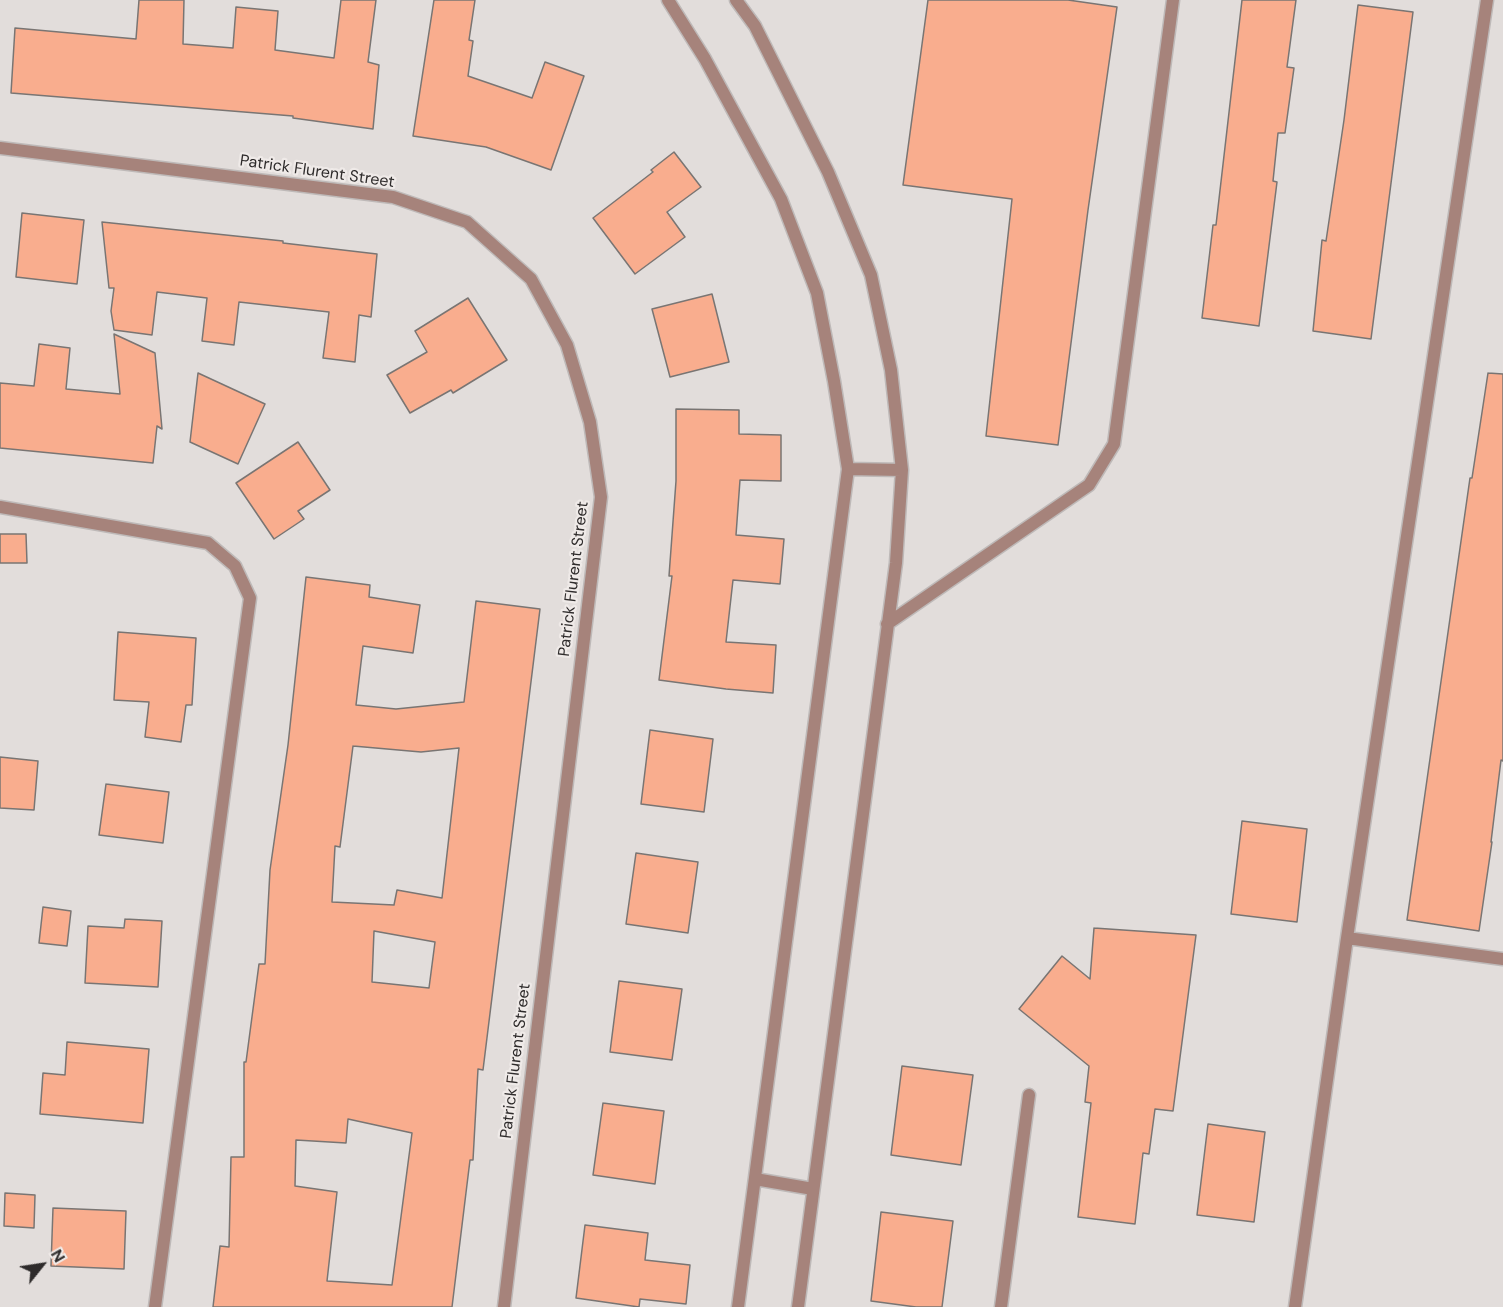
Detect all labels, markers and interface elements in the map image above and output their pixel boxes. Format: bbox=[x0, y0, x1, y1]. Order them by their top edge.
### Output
street label: Patrick Flurent Street bbox=[238, 152, 396, 192]
street label: Patrick Flurent Street bbox=[555, 500, 593, 658]
street label: Patrick Flurent Street bbox=[497, 982, 535, 1140]
north arrow bbox=[12, 1235, 72, 1295]
text: N bbox=[46, 1245, 70, 1266]

